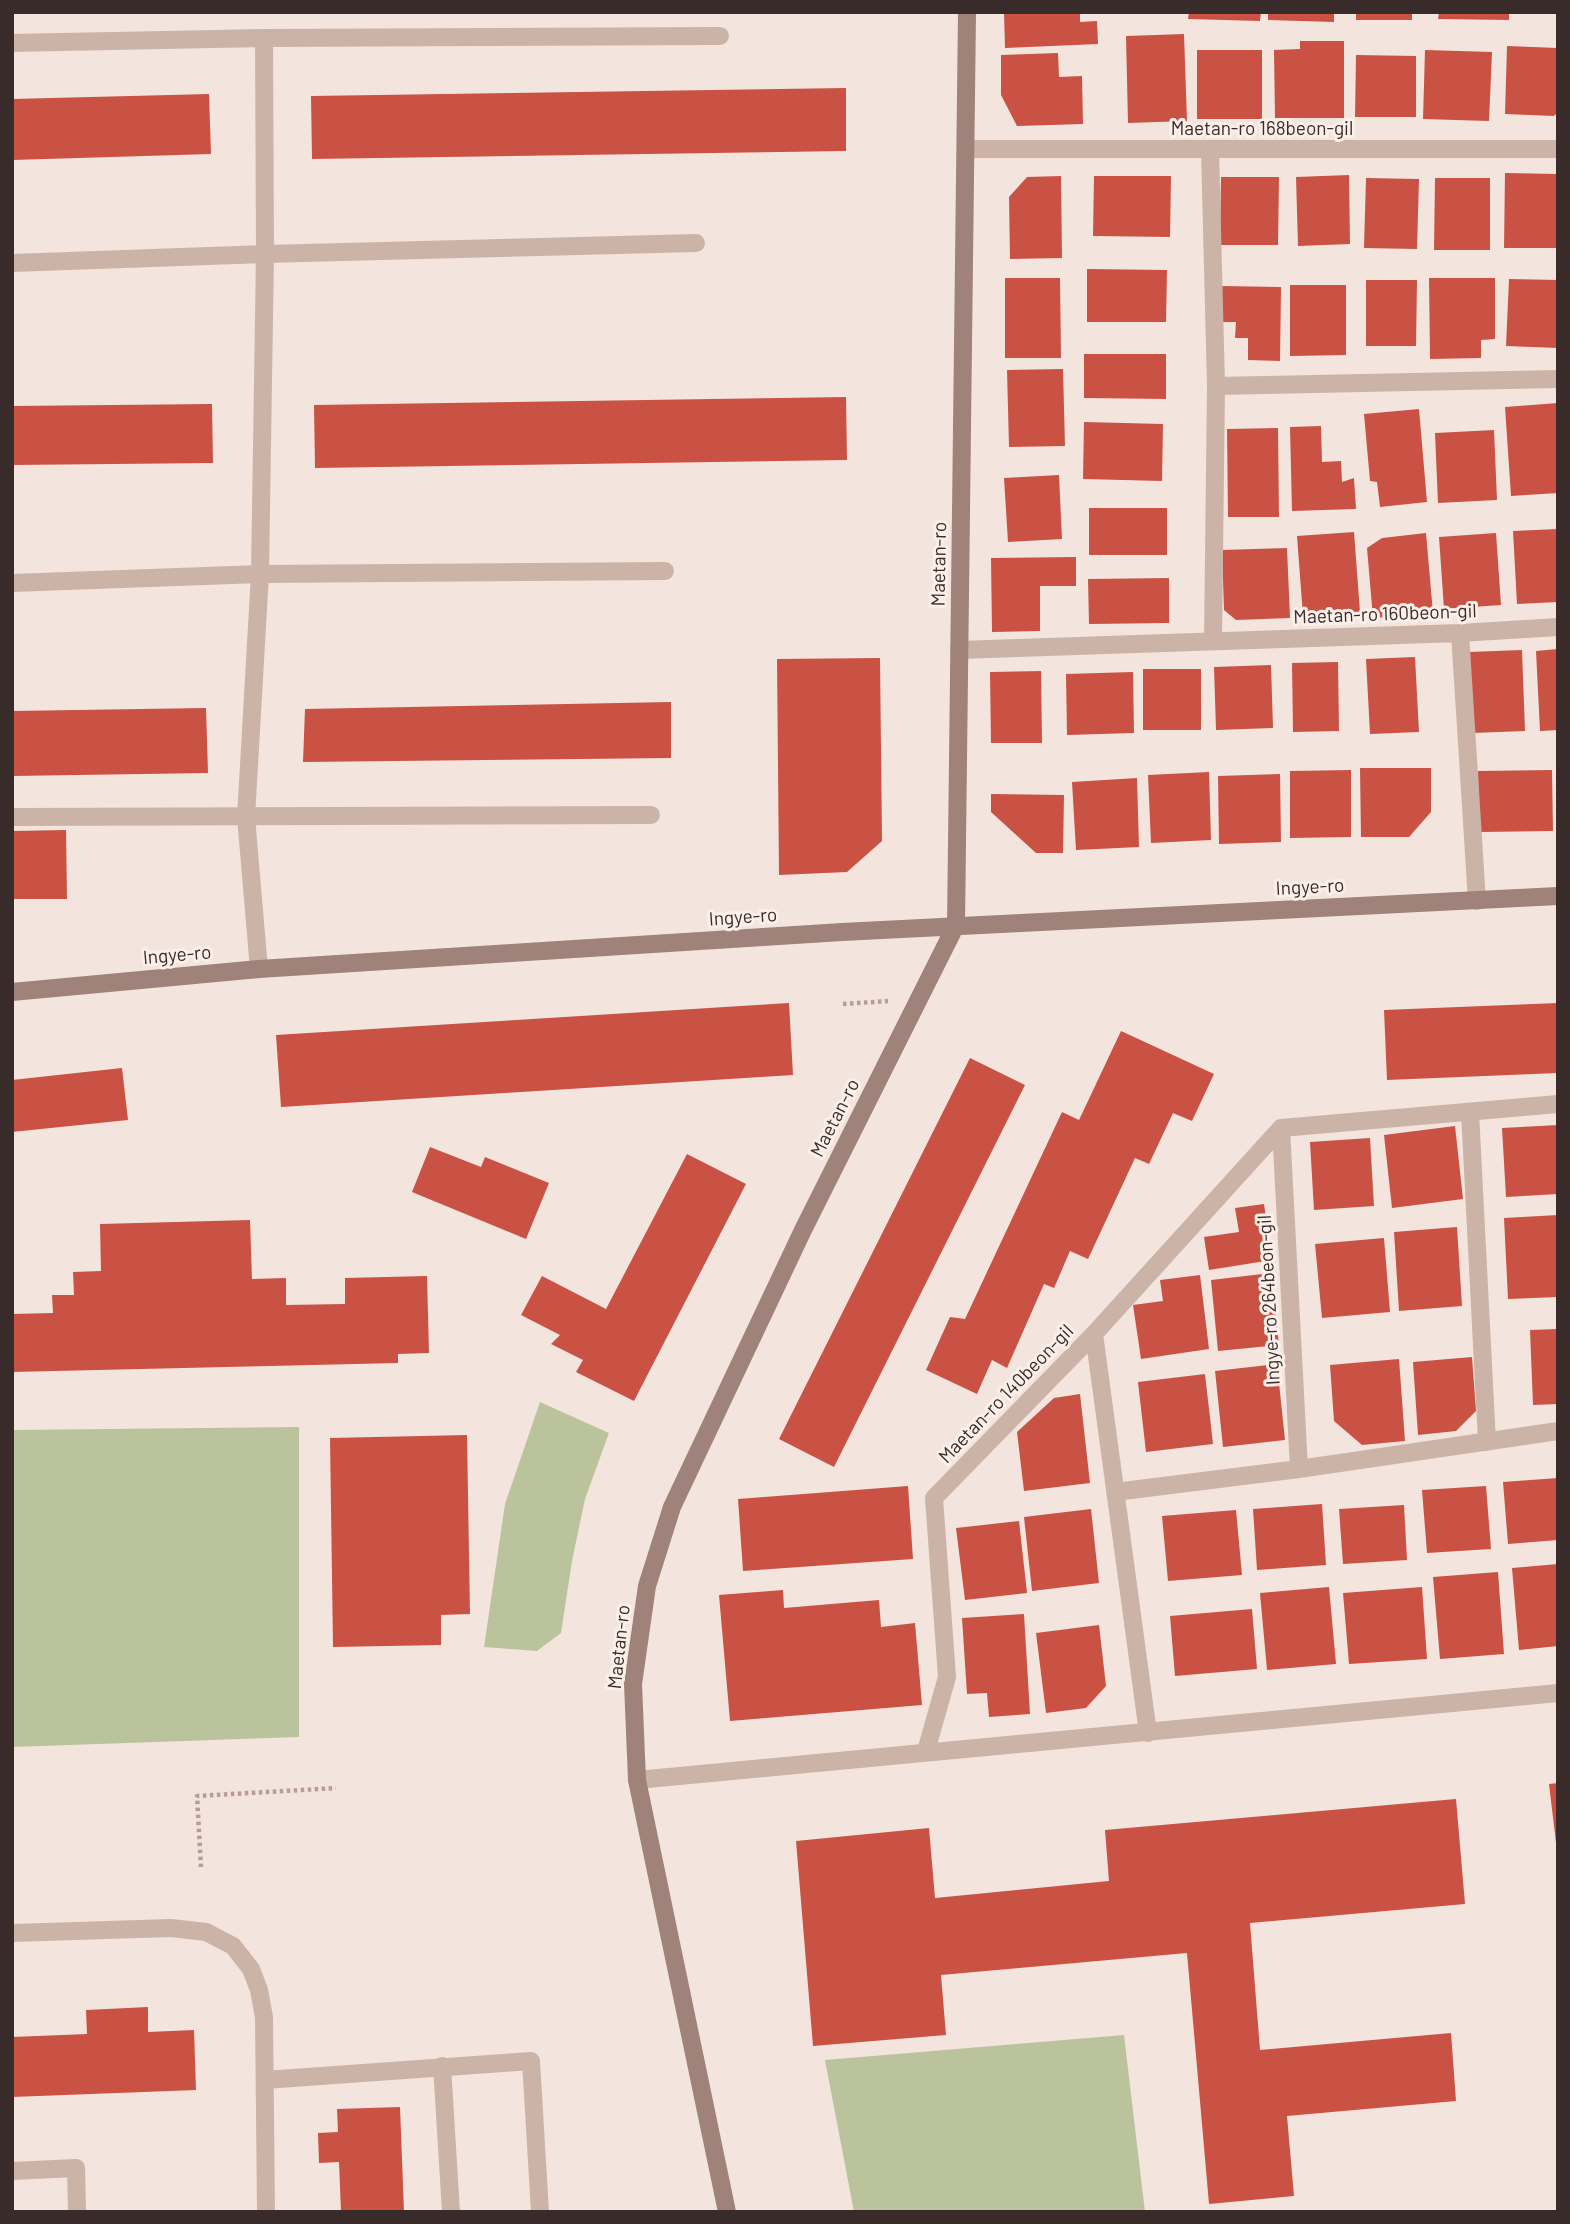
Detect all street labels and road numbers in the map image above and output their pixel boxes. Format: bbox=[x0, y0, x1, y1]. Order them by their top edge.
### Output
street label: Maetan-ro 168beon-gil bbox=[1171, 118, 1353, 140]
street label: Maetan-ro bbox=[927, 521, 951, 607]
street label: Maetan-ro 160beon-gil bbox=[1293, 599, 1477, 629]
street label: Ingye-ro bbox=[1275, 874, 1345, 900]
street label: Ingye-ro bbox=[708, 903, 778, 931]
street label: Ingye-ro bbox=[142, 941, 212, 969]
street label: Maetan-ro bbox=[806, 1075, 864, 1161]
street label: Ingye-ro 264beon-gil bbox=[1253, 1214, 1285, 1386]
street label: Maetan-ro 140beon-gil bbox=[934, 1320, 1078, 1468]
street label: Maetan-ro bbox=[603, 1604, 635, 1690]

